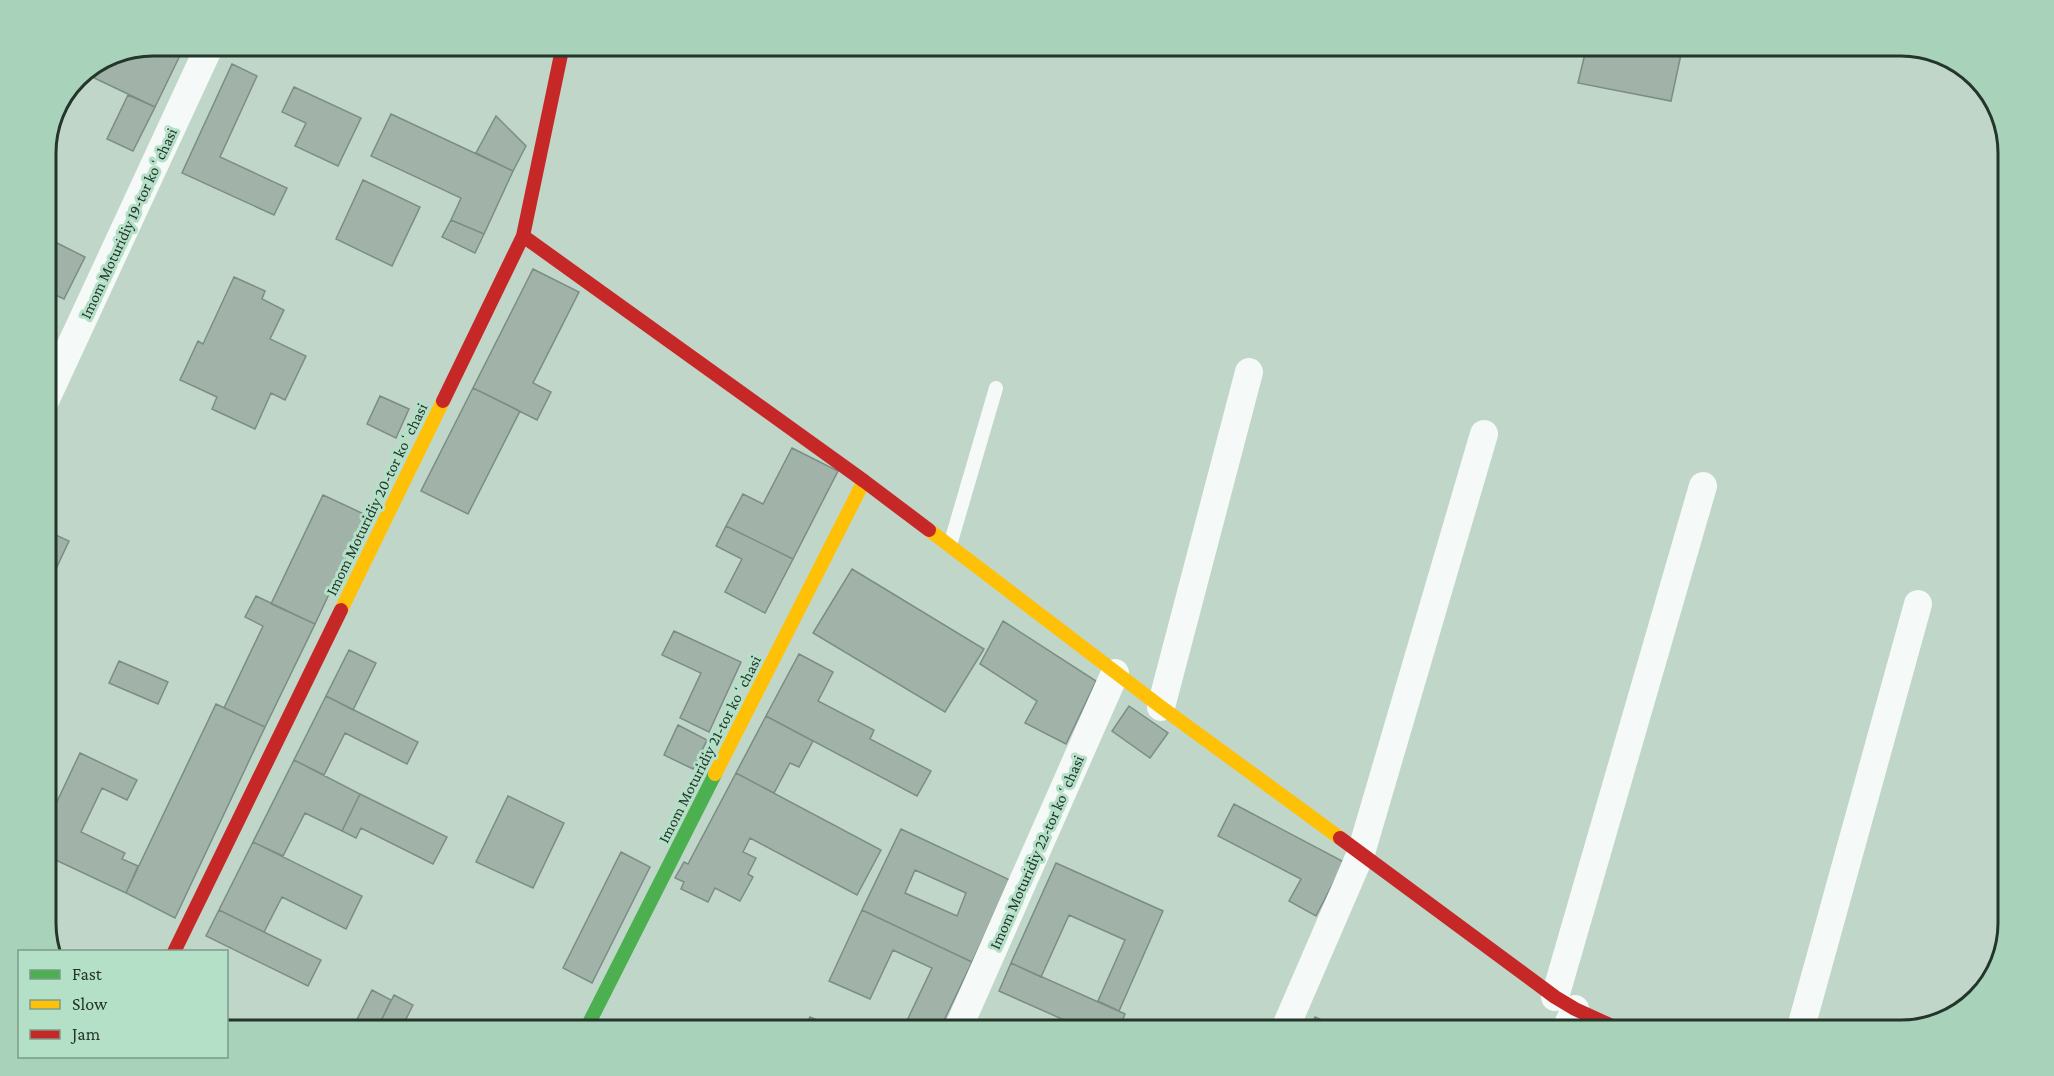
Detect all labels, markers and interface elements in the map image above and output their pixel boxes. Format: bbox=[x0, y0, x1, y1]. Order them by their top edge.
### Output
street label: Imom Moturidiy 19-tor koʻchasi bbox=[77, 125, 181, 322]
street label: Imom Moturidiy 20-tor koʻchasi bbox=[322, 400, 431, 598]
street label: Imom Moturidiy 21-tor koʻchasi bbox=[655, 653, 765, 846]
street label: Imom Moturidiy 22-tor koʻchasi bbox=[986, 753, 1088, 952]
legend bbox=[18, 950, 228, 1058]
text: Fast bbox=[72, 964, 103, 984]
text: Slow bbox=[72, 994, 108, 1014]
text: Jam bbox=[70, 1024, 101, 1044]

